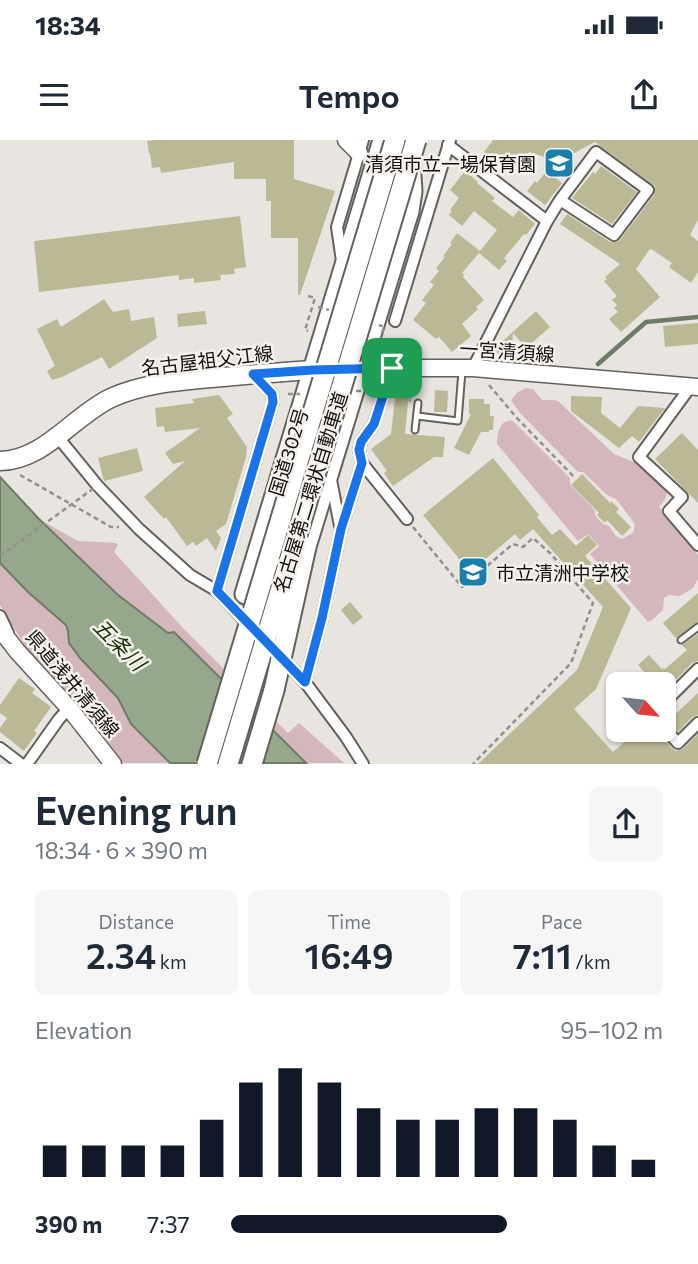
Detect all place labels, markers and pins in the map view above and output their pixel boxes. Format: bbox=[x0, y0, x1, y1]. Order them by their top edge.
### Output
school or university icon: 清須市立一場保育園 bbox=[542, 146, 576, 180]
place label: 清須市立一場保育園 bbox=[365, 152, 536, 175]
pin bbox=[362, 338, 422, 398]
school or university icon: 市立清洲中学校 bbox=[456, 555, 490, 589]
place label: 市立清洲中学校 bbox=[496, 561, 629, 584]

